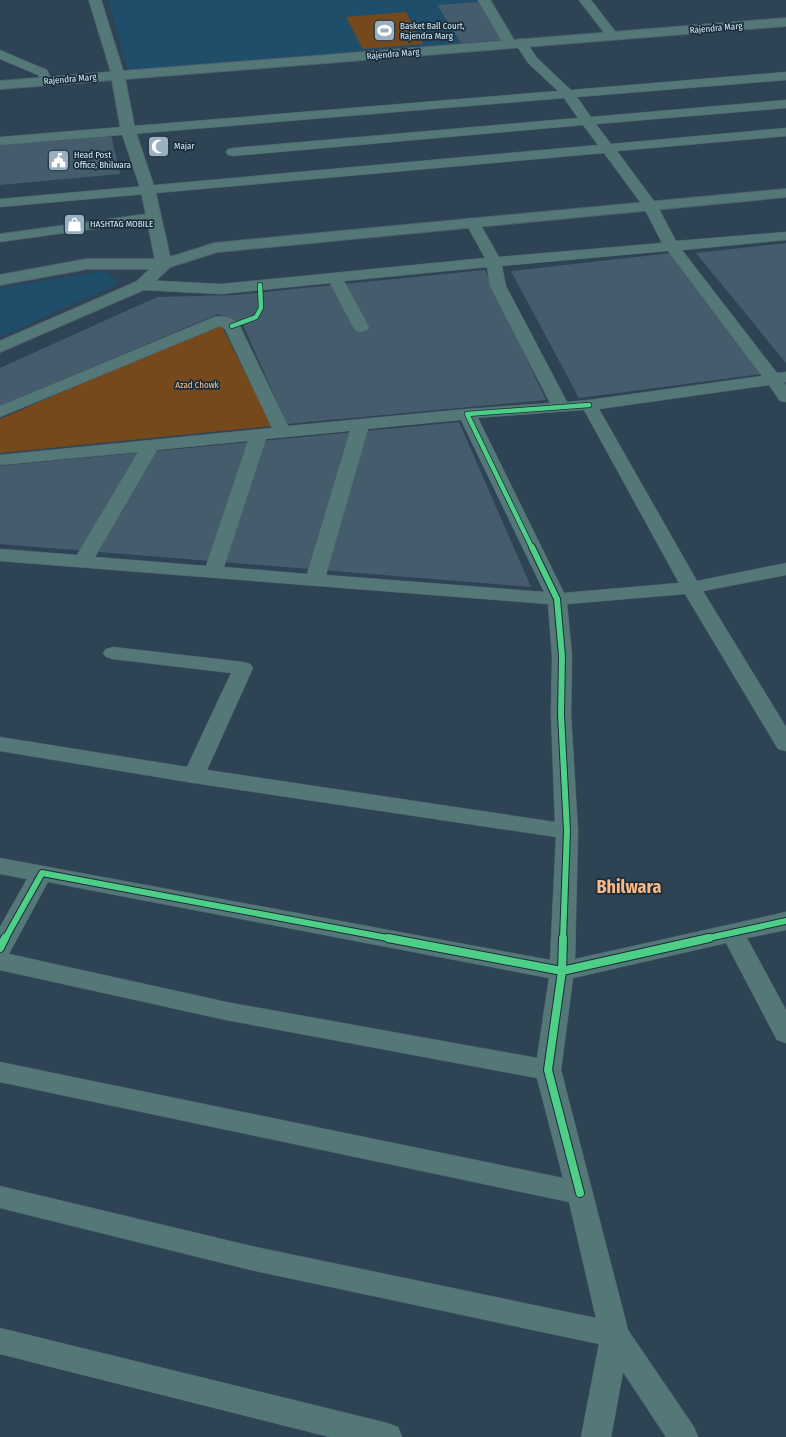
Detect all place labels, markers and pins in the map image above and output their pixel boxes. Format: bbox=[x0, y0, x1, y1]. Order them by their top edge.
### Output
sports icon: Basket Ball Court, Rajendra Marg bbox=[372, 18, 398, 44]
place label: Basket Ball Court, Rajendra Marg bbox=[400, 21, 465, 41]
mosque icon: Majar bbox=[145, 133, 171, 159]
place label: Majar bbox=[174, 141, 195, 151]
public building icon: Head Post Office, Bhilwara bbox=[45, 147, 71, 173]
place label: Head Post Office, Bhilwara bbox=[74, 150, 132, 170]
shop icon: HASHTAG MOBILE bbox=[61, 211, 87, 237]
place label: HASHTAG MOBILE bbox=[90, 219, 153, 229]

